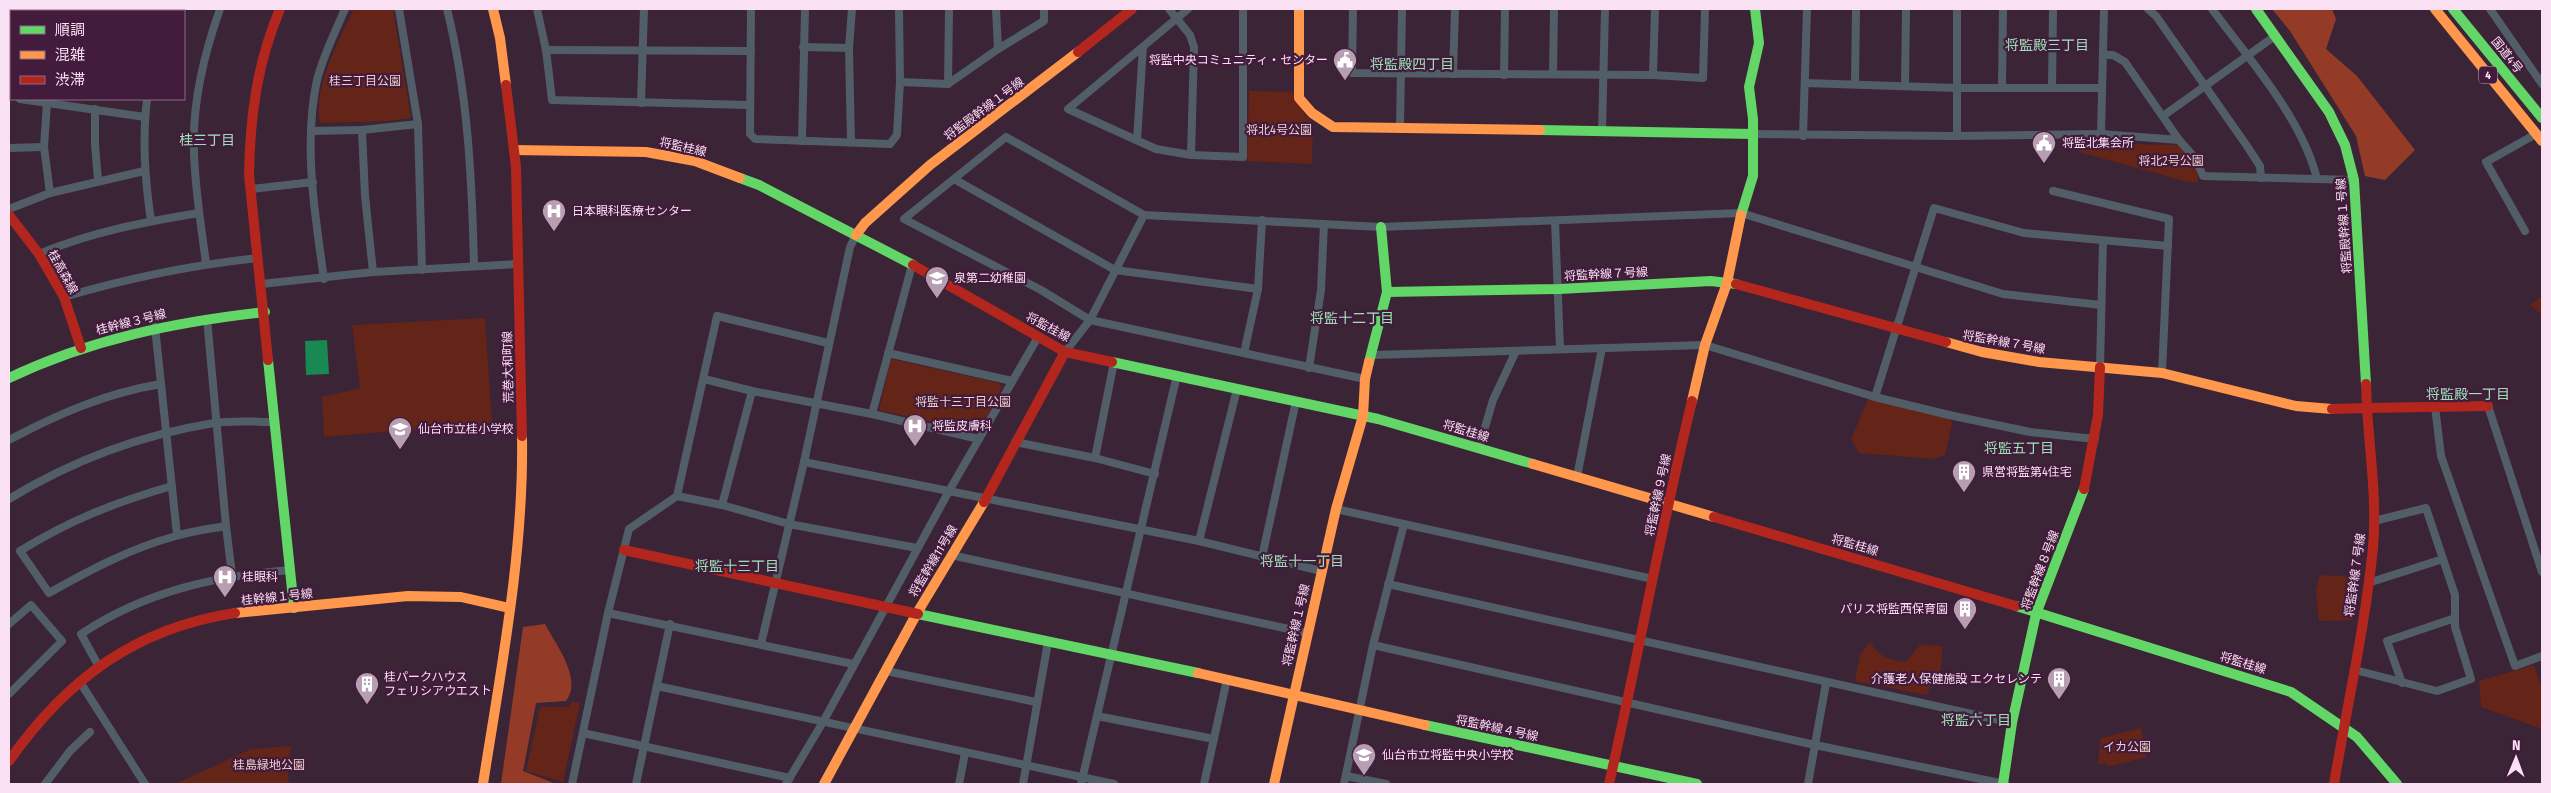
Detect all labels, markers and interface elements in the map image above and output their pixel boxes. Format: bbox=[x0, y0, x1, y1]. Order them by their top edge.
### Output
legend bbox=[10, 10, 185, 100]
text: 順調 bbox=[55, 21, 85, 39]
street label: 国道4号 bbox=[2488, 34, 2526, 76]
district label: 将監殿三丁目 bbox=[2005, 37, 2089, 54]
text: 混雑 bbox=[55, 46, 85, 64]
public building icon: 将監中央コミュニティ・センター bbox=[1332, 47, 1358, 81]
place label: 将監中央コミュニティ・センター bbox=[1149, 53, 1328, 67]
district label: 将監殿四丁目 bbox=[1370, 56, 1454, 73]
road number: 4 bbox=[2479, 66, 2497, 84]
text: 渋滞 bbox=[55, 71, 85, 89]
park label: 桂三丁目公園 bbox=[329, 74, 401, 88]
street label: 将監殿幹線１号線 bbox=[941, 75, 1027, 143]
park label: 将北4号公園 bbox=[1246, 123, 1312, 137]
public building icon: 将監北集会所 bbox=[2031, 130, 2057, 164]
district label: 桂三丁目 bbox=[179, 132, 235, 149]
street label: 将監桂線 bbox=[658, 135, 708, 159]
place label: 将監北集会所 bbox=[2062, 136, 2134, 150]
park label: 将北2号公園 bbox=[2138, 154, 2204, 168]
street label: 将監殿幹線１号線 bbox=[2334, 178, 2354, 274]
hospital icon: 日本眼科医療センター bbox=[541, 198, 567, 232]
place label: 日本眼科医療センター bbox=[572, 204, 692, 218]
street label: 桂高森線 bbox=[45, 248, 81, 296]
school or university icon: 泉第二幼稚園 bbox=[924, 265, 950, 299]
street label: 将監幹線７号線 bbox=[1564, 265, 1648, 283]
place label: 泉第二幼稚園 bbox=[954, 271, 1026, 285]
street label: 桂幹線３号線 bbox=[94, 306, 168, 338]
street label: 将監桂線 bbox=[1024, 310, 1072, 344]
district label: 将監十二丁目 bbox=[1310, 310, 1394, 327]
street label: 将監幹線７号線 bbox=[1961, 328, 2047, 356]
street label: 荒巻大和町線 bbox=[500, 331, 516, 403]
district label: 将監殿一丁目 bbox=[2426, 386, 2510, 403]
park label: 将監十三丁目公園 bbox=[915, 395, 1011, 409]
hospital icon: 将監皮膚科 bbox=[902, 413, 928, 447]
school or university icon: 仙台市立桂小学校 bbox=[387, 416, 413, 450]
street label: 将監桂線 bbox=[1441, 417, 1491, 445]
place label: 将監皮膚科 bbox=[932, 419, 992, 433]
place label: 仙台市立桂小学校 bbox=[418, 422, 514, 436]
district label: 将監五丁目 bbox=[1984, 440, 2054, 457]
street label: 将監幹線９号線 bbox=[1642, 452, 1674, 538]
building icon: 県営将監第4住宅 bbox=[1951, 459, 1977, 493]
place label: 県営将監第4住宅 bbox=[1982, 465, 2072, 479]
street label: 将監幹線11号線 bbox=[906, 523, 960, 599]
street label: 将監幹線８号線 bbox=[2018, 528, 2062, 612]
street label: 将監桂線 bbox=[1830, 532, 1880, 558]
street label: 将監幹線７号線 bbox=[2342, 532, 2368, 618]
district label: 将監十一丁目 bbox=[1260, 553, 1344, 570]
district label: 将監十三丁目 bbox=[695, 558, 779, 575]
hospital icon: 桂眼科 bbox=[212, 564, 238, 598]
place label: 桂眼科 bbox=[242, 570, 278, 584]
street label: 将監幹線１号線 bbox=[1280, 582, 1312, 668]
street label: 桂幹線１号線 bbox=[240, 586, 314, 608]
building icon: パリス将監西保育園 bbox=[1952, 596, 1978, 630]
place label: パリス将監西保育園 bbox=[1840, 602, 1948, 616]
street label: 将監桂線 bbox=[2218, 649, 2268, 677]
building icon: 介護老人保健施設 エクセレンテ bbox=[2046, 666, 2072, 700]
place label: 桂パークハウス フェリシアウエスト bbox=[384, 670, 492, 698]
building icon: 桂パークハウス フェリシアウエスト bbox=[354, 671, 380, 705]
place label: 介護老人保健施設 エクセレンテ bbox=[1871, 672, 2042, 686]
street label: 将監幹線４号線 bbox=[1454, 712, 1540, 744]
district label: 将監六丁目 bbox=[1941, 712, 2011, 729]
north arrow bbox=[2491, 733, 2541, 783]
text: N bbox=[2512, 737, 2521, 754]
park label: イカ公園 bbox=[2103, 740, 2151, 754]
school or university icon: 仙台市立将監中央小学校 bbox=[1351, 742, 1377, 776]
place label: 仙台市立将監中央小学校 bbox=[1382, 748, 1514, 762]
park label: 桂島緑地公園 bbox=[233, 758, 305, 772]

